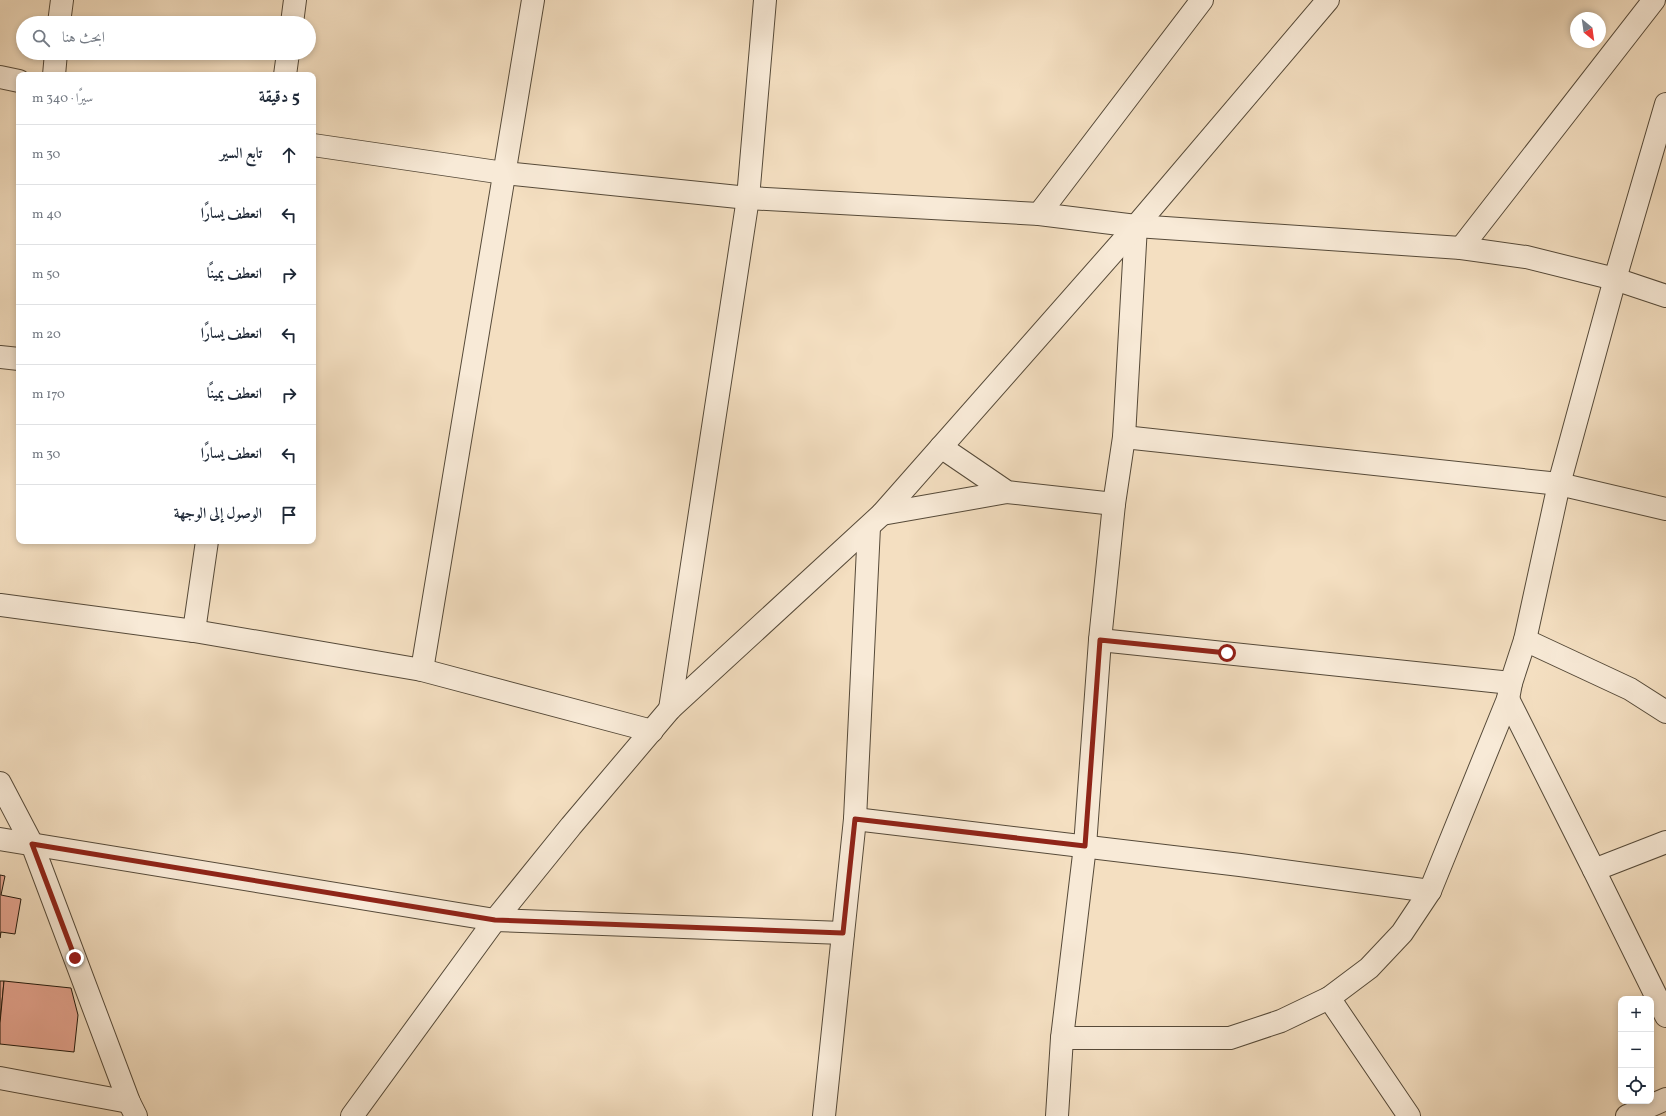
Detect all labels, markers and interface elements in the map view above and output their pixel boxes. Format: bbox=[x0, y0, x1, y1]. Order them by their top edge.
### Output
north arrow bbox=[1570, 12, 1606, 48]
search box bbox=[16, 16, 316, 60]
icon: search bbox=[30, 27, 52, 49]
text: ابحث هنا bbox=[62, 28, 105, 49]
text: 5 دقيقة bbox=[259, 86, 300, 109]
text: سيرًا · 340 m bbox=[32, 90, 93, 108]
text: تابع السير bbox=[220, 144, 262, 165]
icon: ahead bbox=[278, 144, 300, 166]
text: 30 m bbox=[32, 146, 60, 164]
text: انعطف يسارًا bbox=[201, 204, 262, 225]
icon: left bbox=[278, 204, 300, 226]
text: 40 m bbox=[32, 206, 61, 224]
text: انعطف يمينًا bbox=[207, 264, 262, 285]
icon: right bbox=[278, 264, 300, 286]
text: 50 m bbox=[32, 266, 60, 284]
text: انعطف يسارًا bbox=[201, 324, 262, 345]
icon: left bbox=[278, 324, 300, 346]
text: 20 m bbox=[32, 326, 61, 344]
text: انعطف يمينًا bbox=[207, 384, 262, 405]
icon: right bbox=[278, 384, 300, 406]
text: 170 m bbox=[32, 386, 65, 404]
text: انعطف يسارًا bbox=[201, 444, 262, 465]
icon: left bbox=[278, 444, 300, 466]
text: 30 m bbox=[32, 446, 60, 464]
text: الوصول إلى الوجهة bbox=[174, 504, 262, 525]
icon: arrive bbox=[278, 504, 300, 526]
route start bbox=[1218, 644, 1236, 662]
route end bbox=[66, 949, 84, 967]
map controls bbox=[1618, 996, 1654, 1104]
button: + bbox=[1618, 996, 1654, 1032]
button: − bbox=[1618, 1032, 1654, 1068]
button: locate bbox=[1618, 1068, 1654, 1104]

